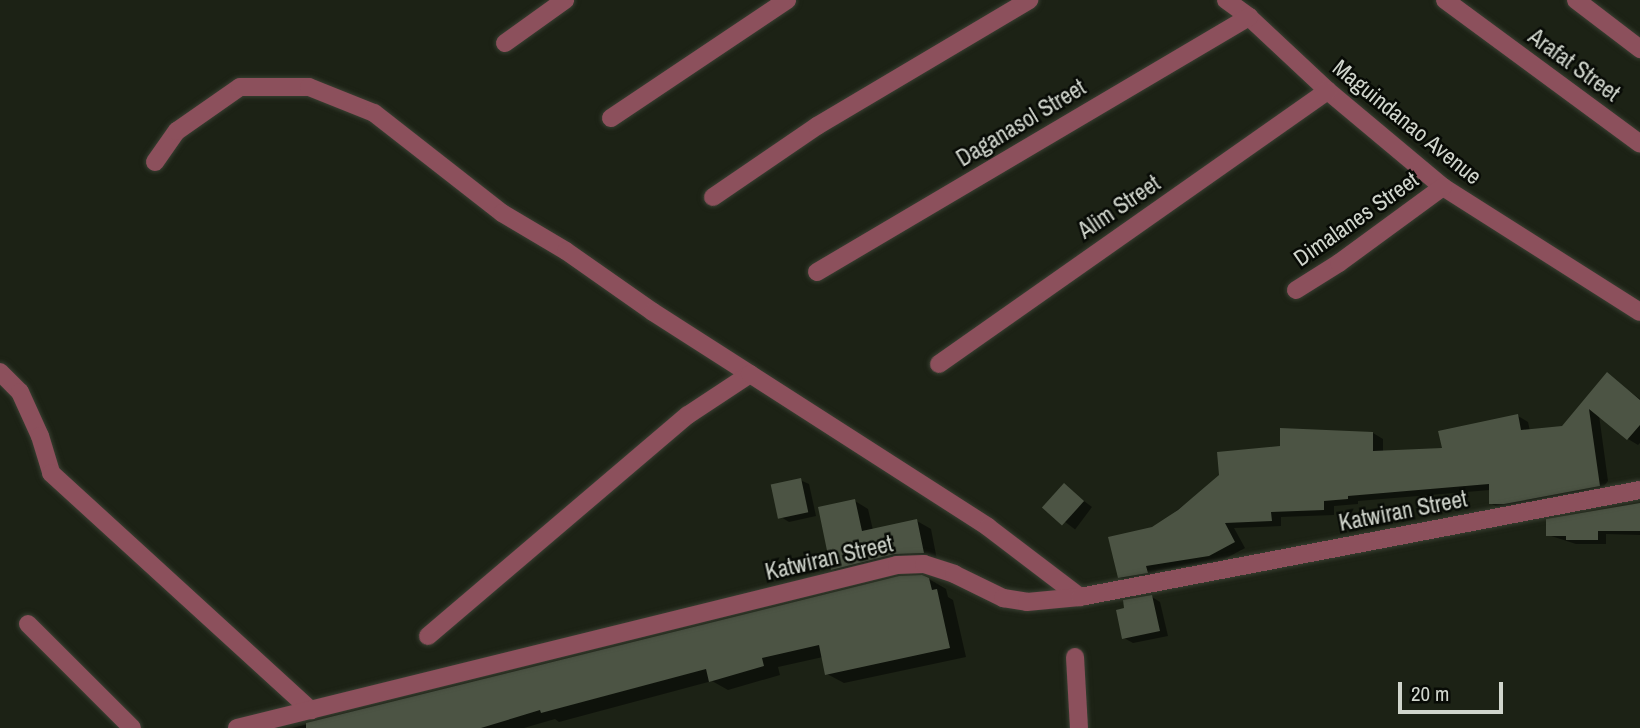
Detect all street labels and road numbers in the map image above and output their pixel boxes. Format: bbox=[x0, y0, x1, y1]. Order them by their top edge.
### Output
street label: Arafat Street bbox=[1523, 23, 1625, 107]
street label: Maguindanao Avenue bbox=[1327, 53, 1487, 191]
street label: Daganasol Street bbox=[951, 74, 1091, 172]
street label: Dimalanes Street bbox=[1288, 166, 1424, 272]
street label: Alim Street bbox=[1073, 169, 1165, 245]
street label: Katwiran Street bbox=[1337, 485, 1469, 537]
street label: Katwiran Street bbox=[763, 530, 895, 586]

